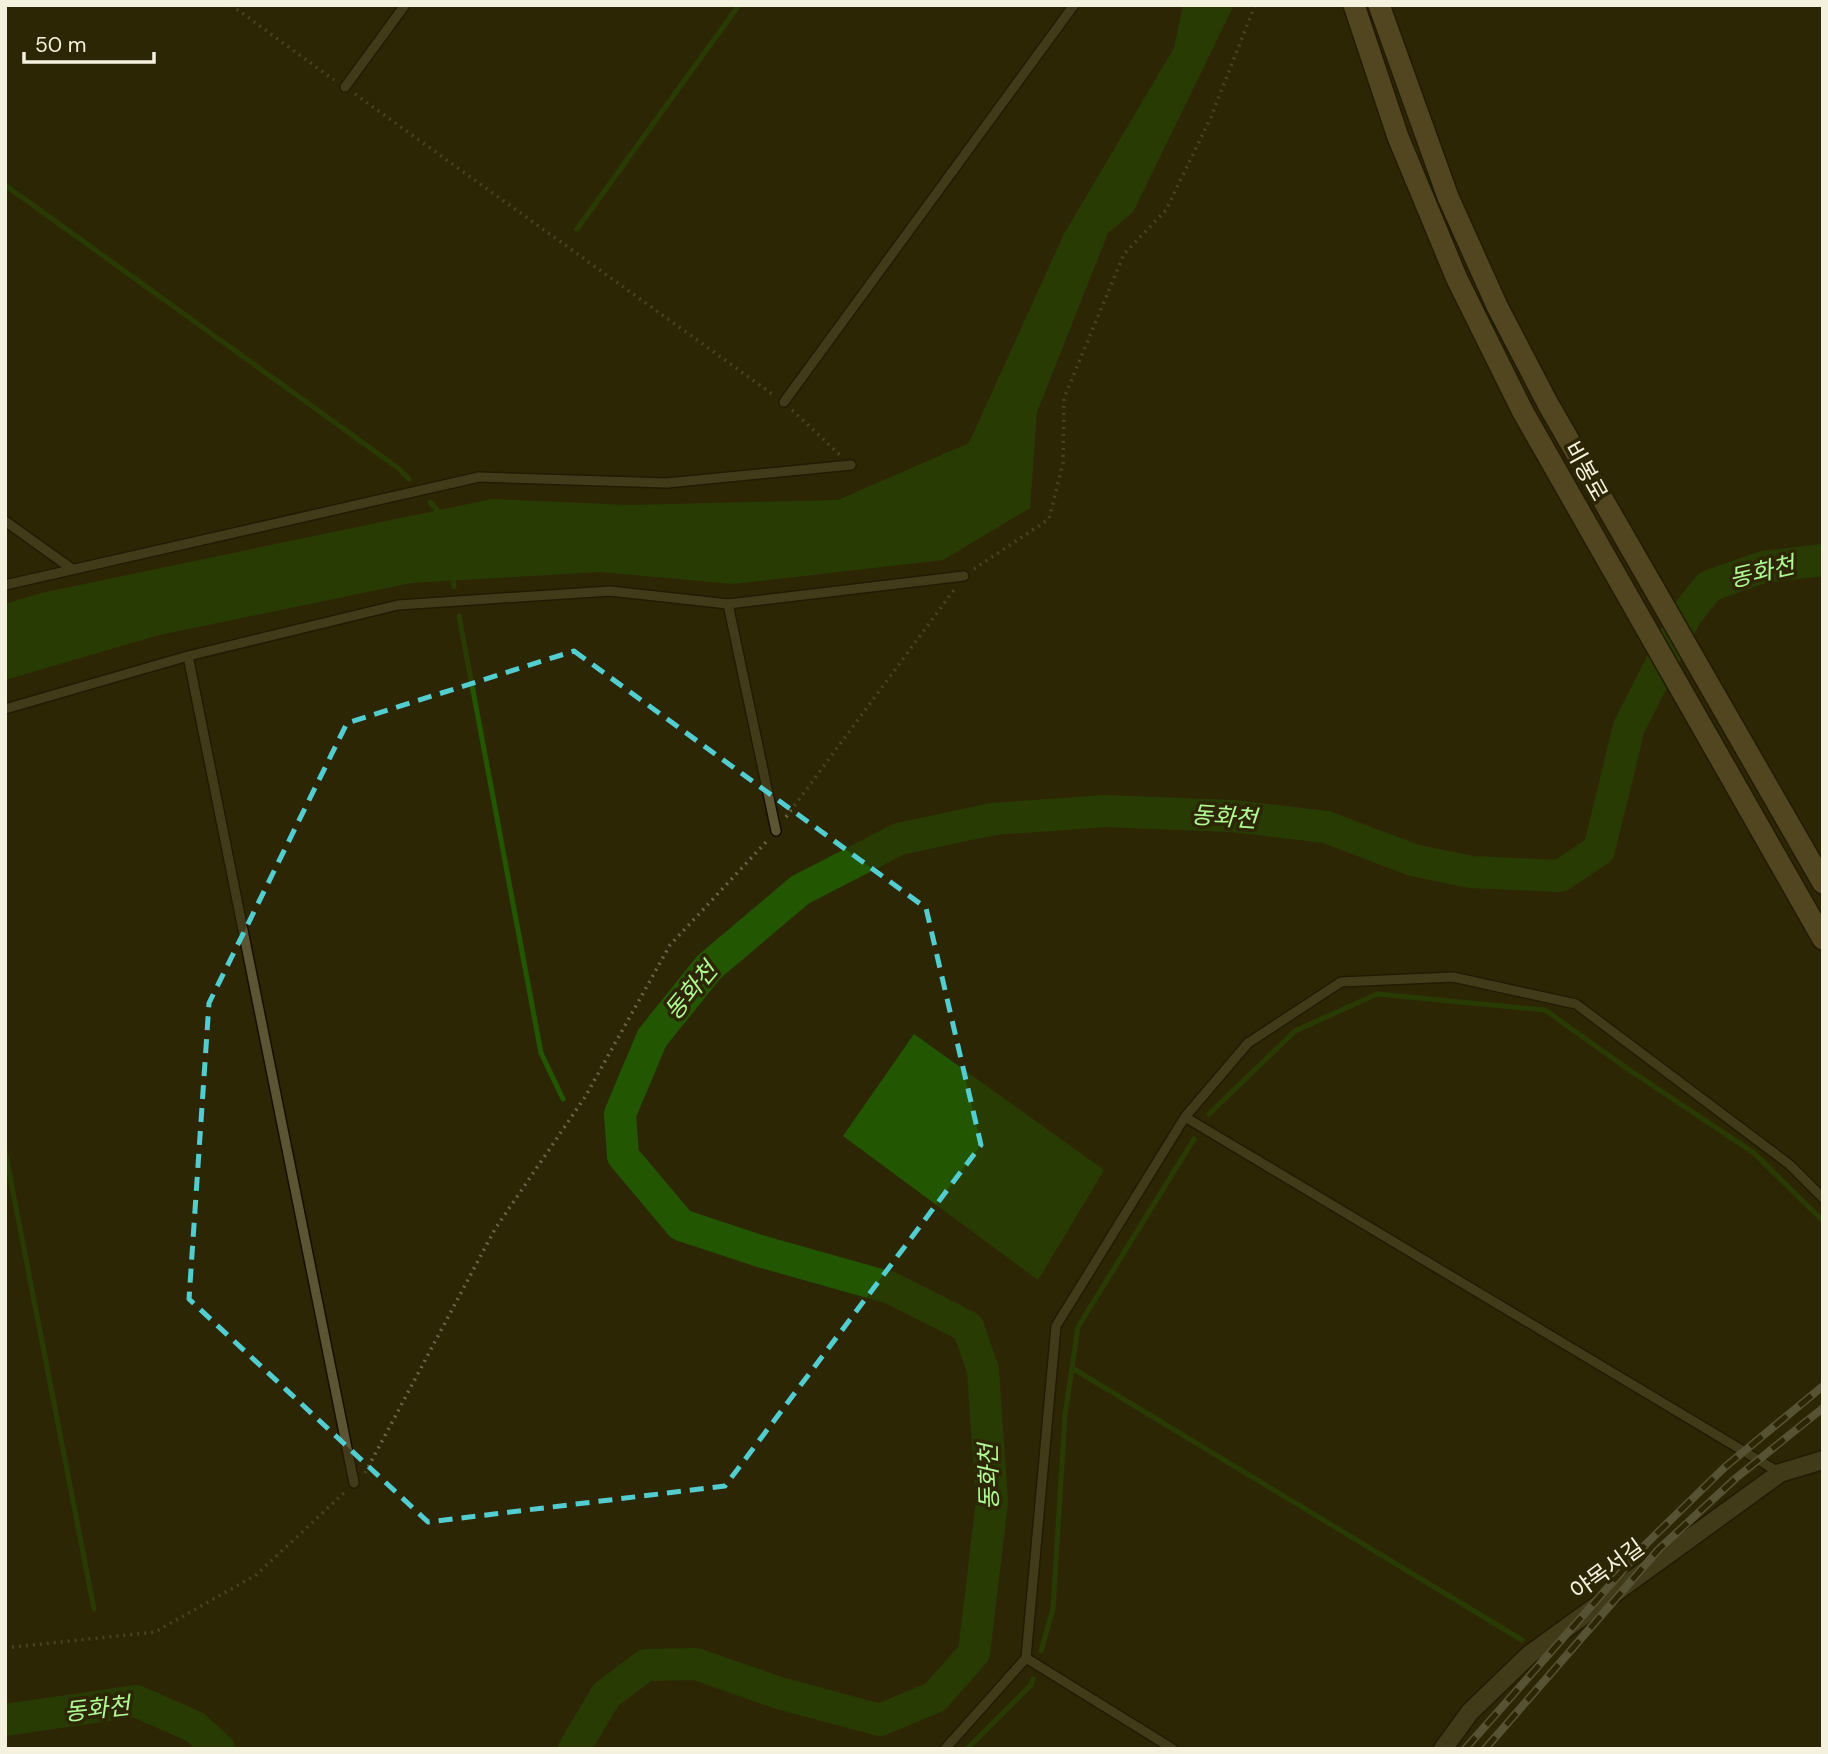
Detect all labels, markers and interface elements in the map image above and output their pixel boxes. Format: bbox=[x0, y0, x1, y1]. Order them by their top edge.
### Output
scale bar bbox=[24, 21, 154, 65]
text: 50 m bbox=[35, 31, 86, 59]
street label: 비봉로 bbox=[1557, 436, 1615, 506]
water label: 동화천 bbox=[1726, 548, 1800, 594]
water label: 동화천 bbox=[1190, 799, 1261, 834]
water label: 동화천 bbox=[657, 953, 726, 1026]
water label: 동화천 bbox=[972, 1441, 1005, 1510]
street label: 야목서길 bbox=[1564, 1532, 1650, 1606]
water label: 동화천 bbox=[62, 1689, 134, 1727]

